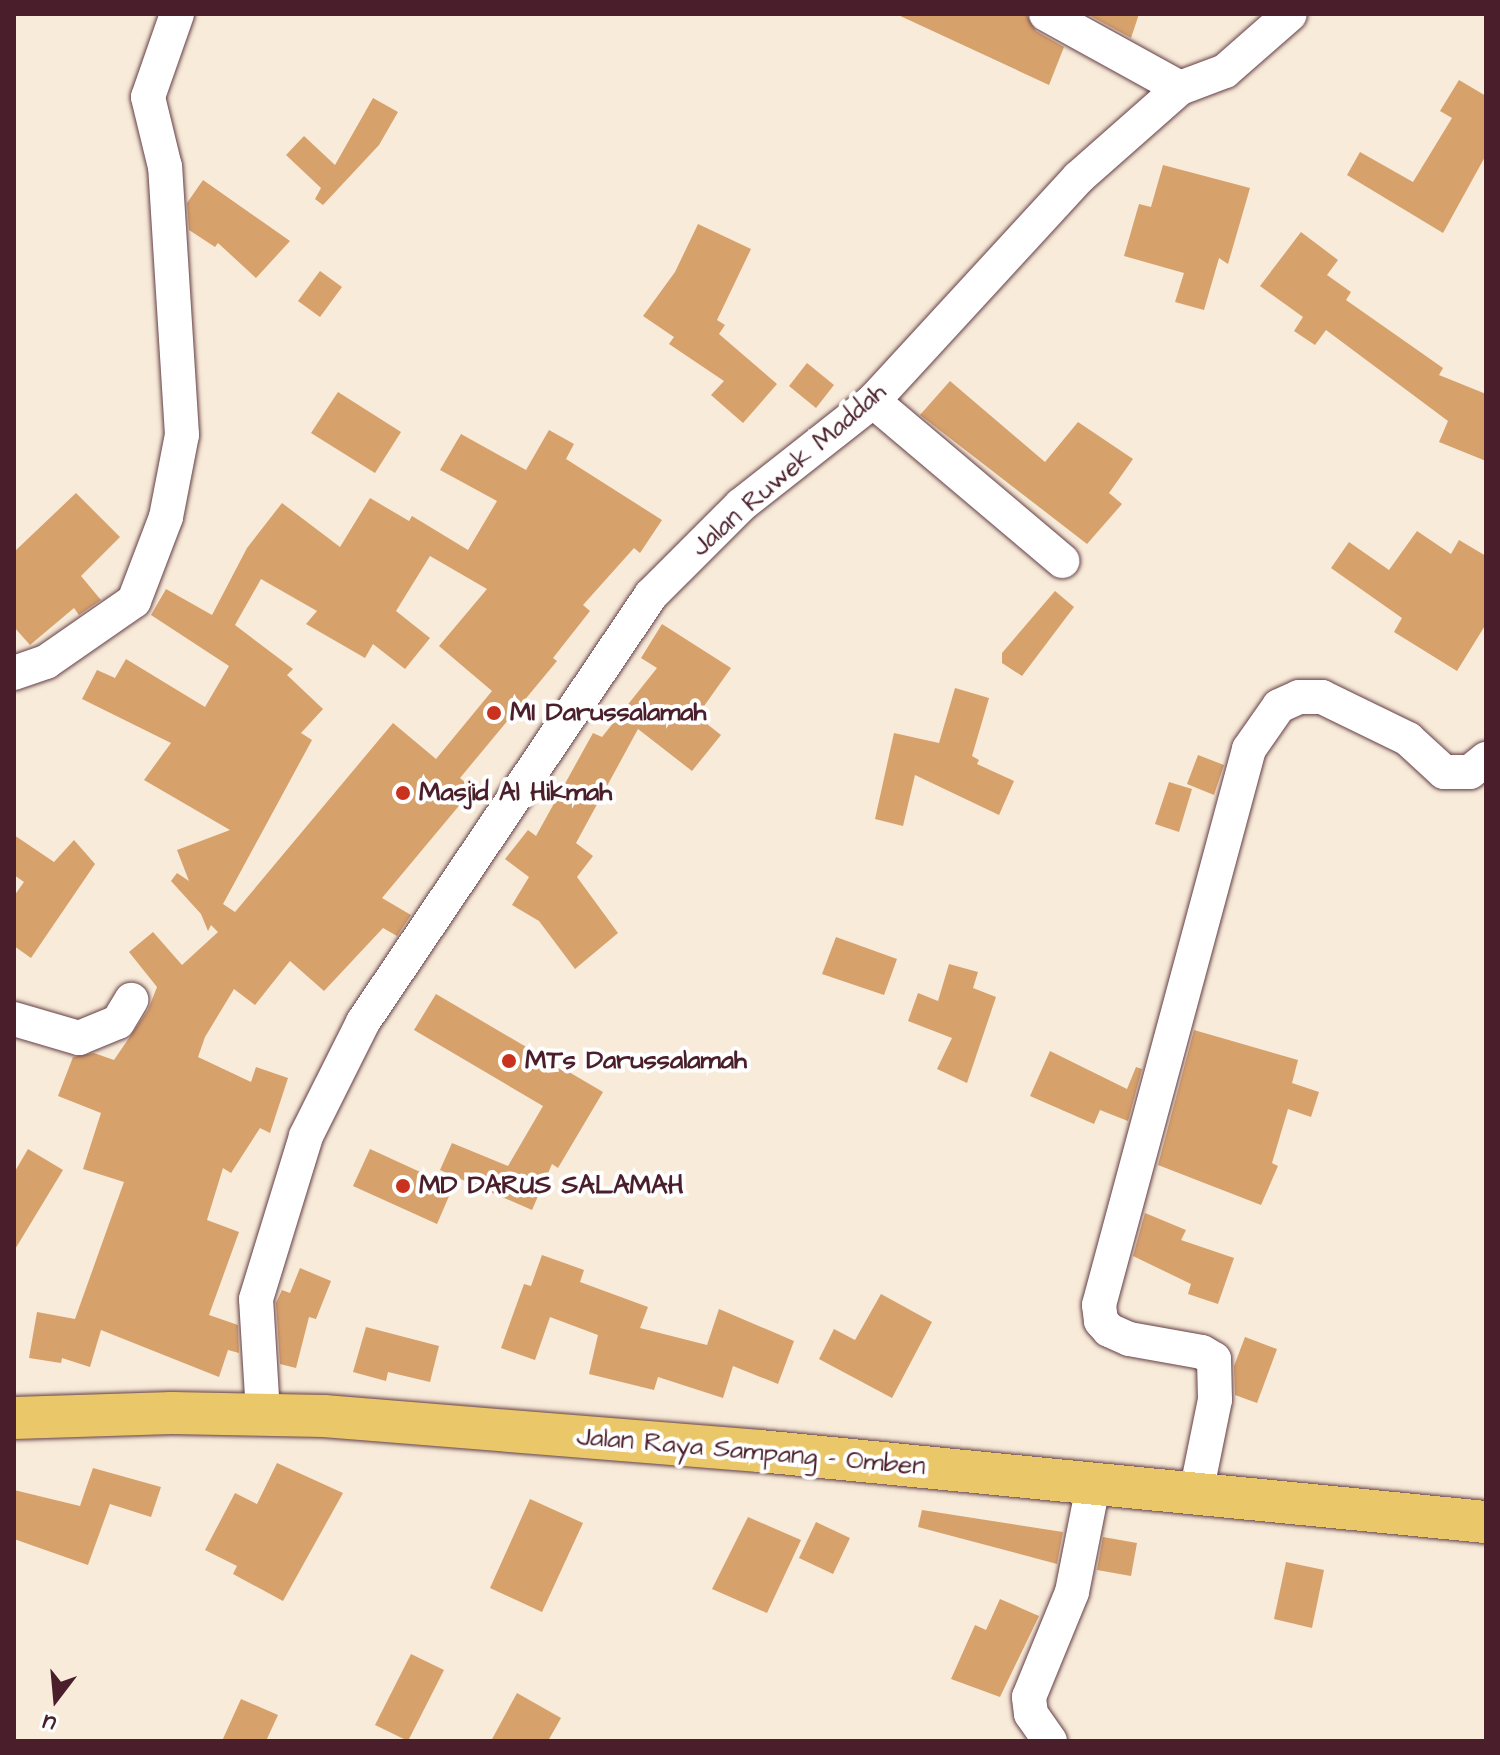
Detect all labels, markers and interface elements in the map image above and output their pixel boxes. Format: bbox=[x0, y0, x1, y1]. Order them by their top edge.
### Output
street label: Jalan Ruwek Maddah bbox=[685, 377, 893, 563]
place label: MI Darussalamah bbox=[510, 697, 706, 729]
marker: MI Darussalamah bbox=[485, 704, 503, 722]
place label: Masjid Al Hikmah bbox=[419, 777, 612, 809]
marker: Masjid Al Hikmah bbox=[394, 784, 412, 802]
place label: MTs Darussalamah bbox=[525, 1045, 747, 1077]
marker: MTs Darussalamah bbox=[500, 1052, 518, 1070]
place label: MD DARUS SALAMAH bbox=[419, 1170, 683, 1202]
marker: MD DARUS SALAMAH bbox=[394, 1177, 412, 1195]
street label: Jalan Raya Sampang - Omben bbox=[575, 1421, 927, 1483]
north arrow bbox=[16, 1659, 96, 1739]
text: U bbox=[39, 1706, 59, 1739]

